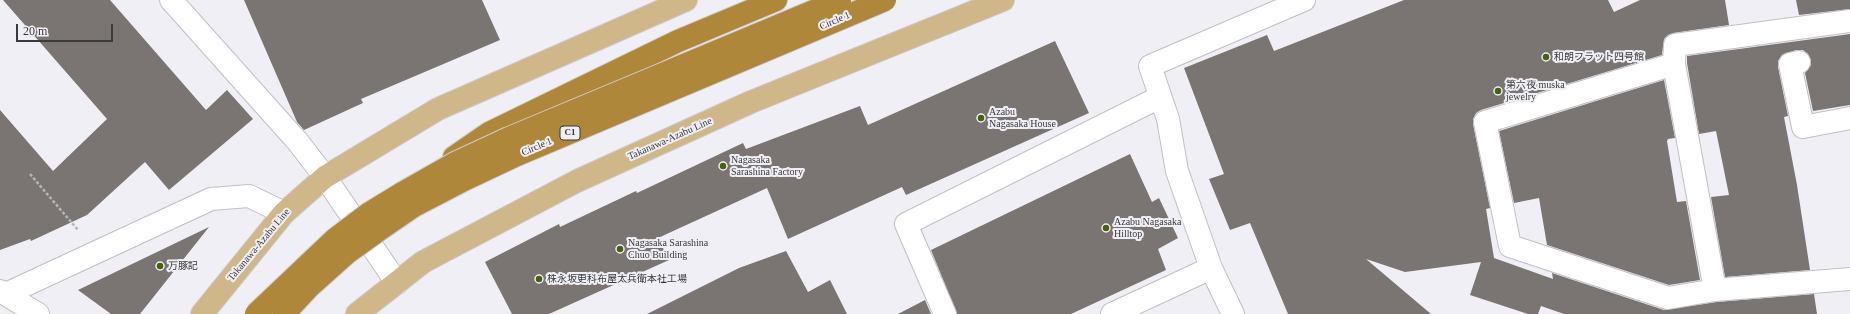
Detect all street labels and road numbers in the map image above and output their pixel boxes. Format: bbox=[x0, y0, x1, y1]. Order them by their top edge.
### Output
street label: Circle 1 bbox=[818, 9, 852, 33]
street label: Takanawa-Azabu Line bbox=[626, 115, 714, 163]
road number: C1 bbox=[560, 126, 580, 140]
street label: Circle 1 bbox=[520, 135, 554, 159]
street label: Takanawa-Azabu Line bbox=[225, 206, 293, 284]

